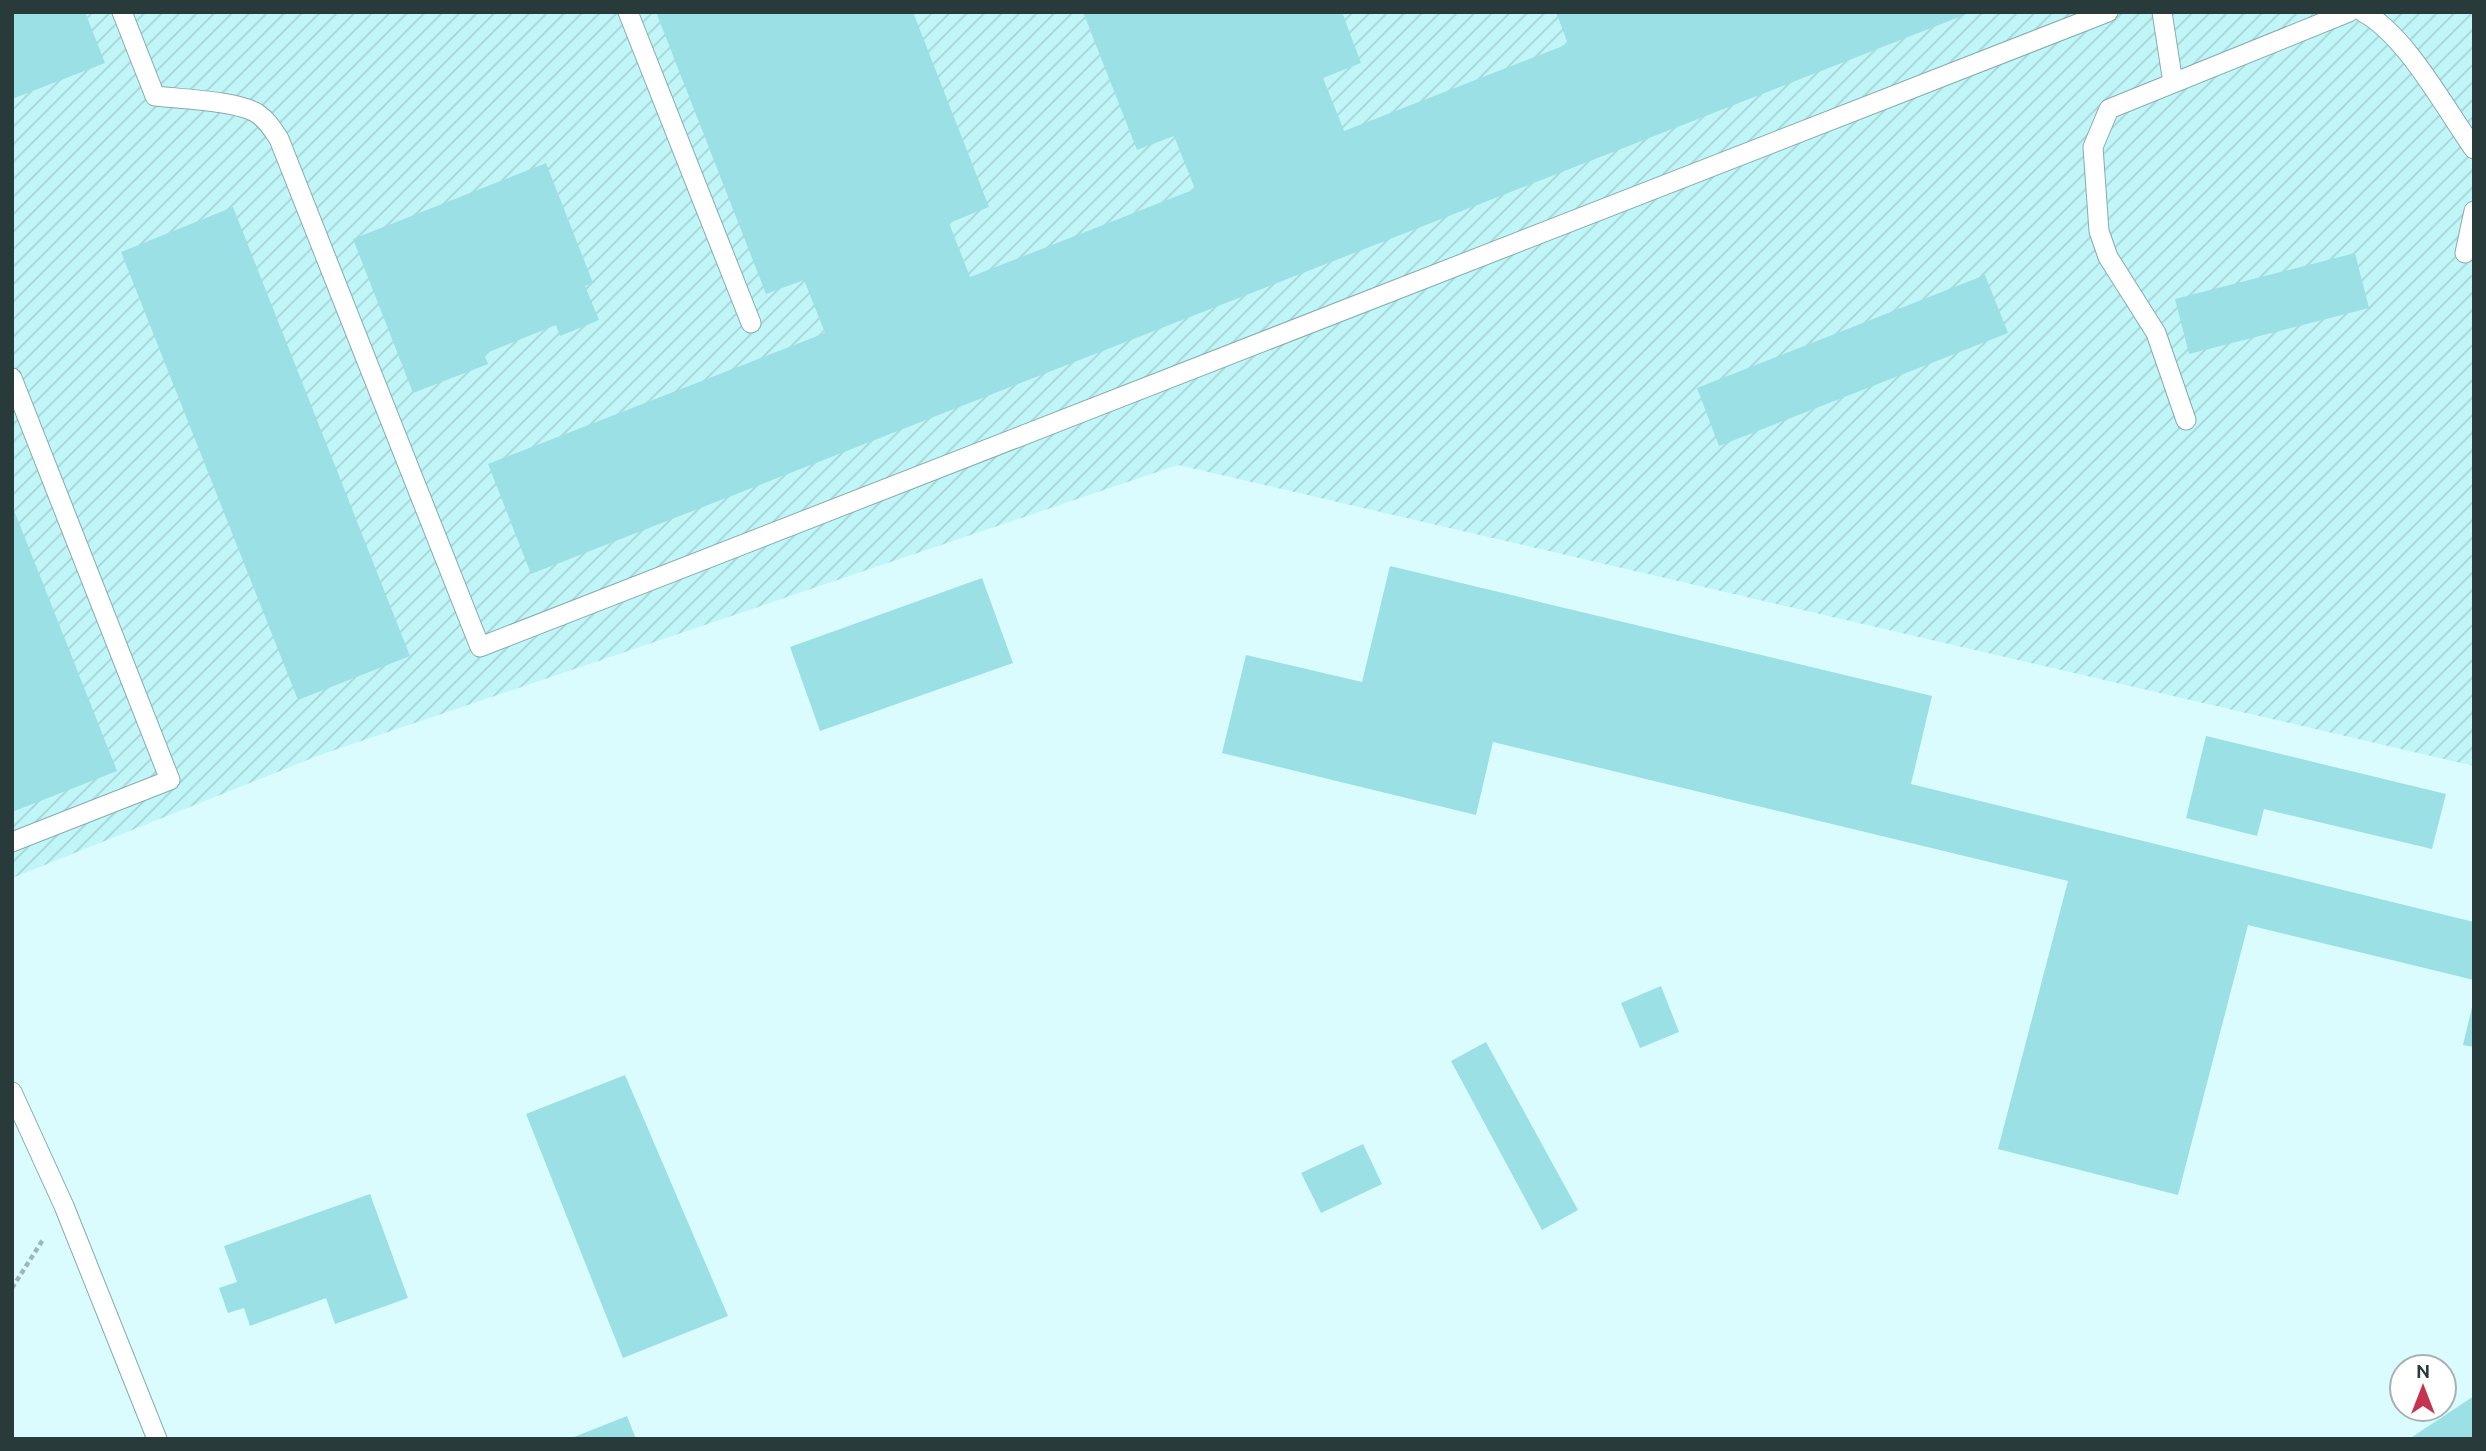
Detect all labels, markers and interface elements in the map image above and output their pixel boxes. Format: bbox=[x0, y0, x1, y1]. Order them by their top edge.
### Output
north arrow bbox=[2388, 1353, 2458, 1423]
text: N bbox=[2416, 1360, 2430, 1382]

